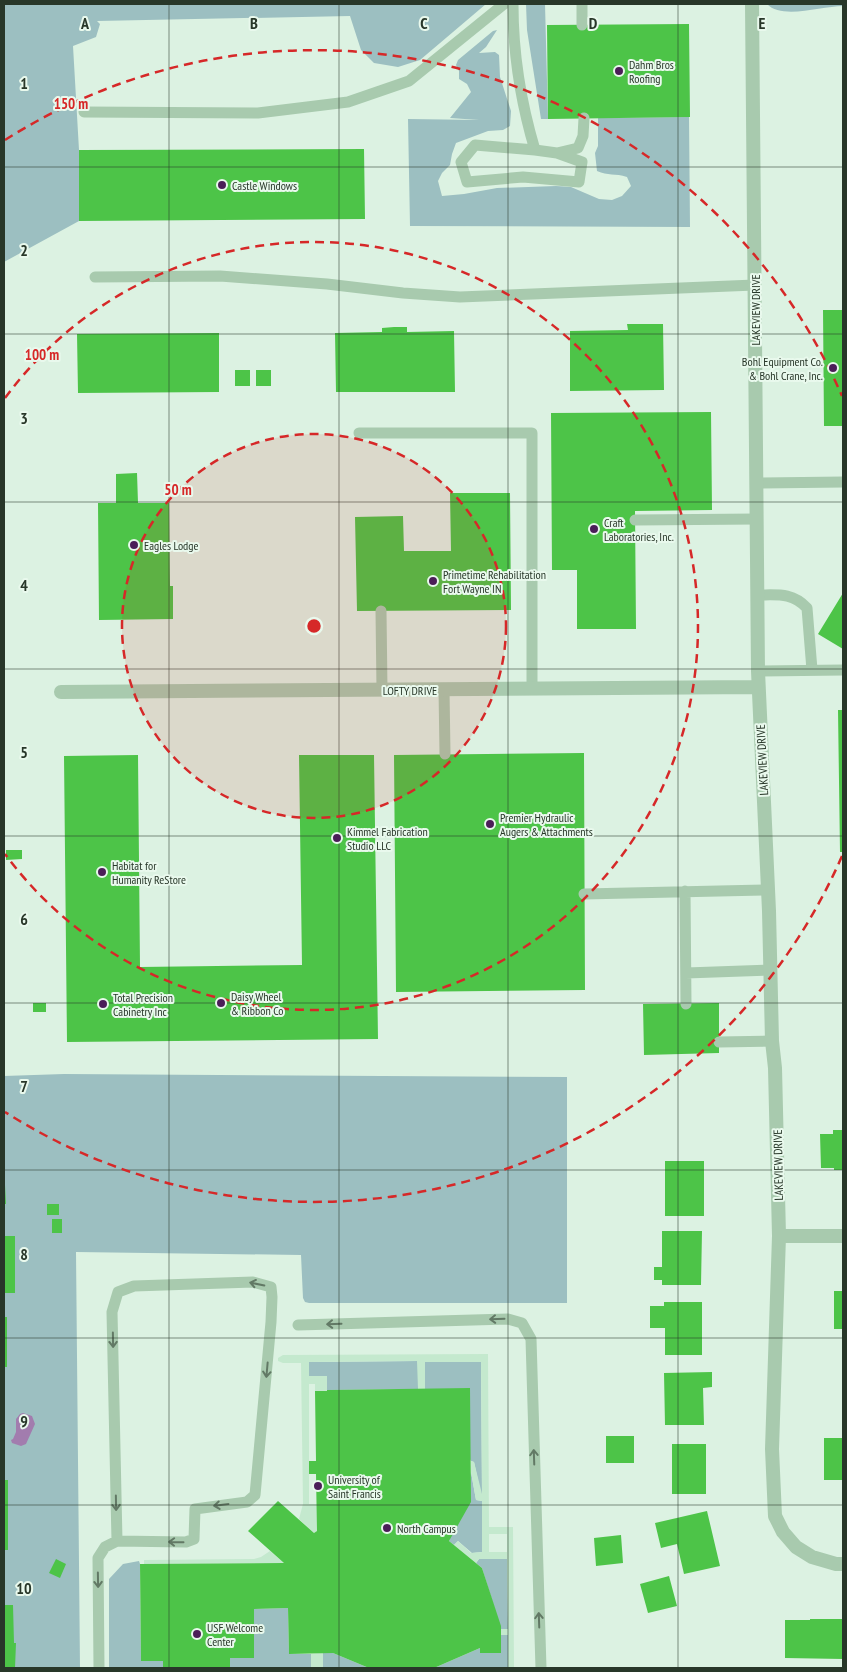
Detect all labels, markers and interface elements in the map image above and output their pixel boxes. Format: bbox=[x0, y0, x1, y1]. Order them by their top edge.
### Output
text: A bbox=[80, 13, 90, 33]
text: B bbox=[250, 13, 258, 33]
text: C bbox=[420, 13, 428, 33]
text: D bbox=[589, 13, 598, 33]
text: E bbox=[759, 13, 766, 33]
place label: Dahm Bros Roofing bbox=[629, 57, 674, 86]
marker: Dahm Bros Roofing bbox=[613, 65, 625, 77]
text: 1 bbox=[20, 73, 28, 93]
text: 150 m bbox=[54, 94, 88, 113]
place label: Castle Windows bbox=[232, 178, 297, 193]
marker: Castle Windows bbox=[216, 179, 228, 191]
text: 2 bbox=[20, 240, 28, 260]
street label: LAKEVIEW DRIVE bbox=[748, 274, 763, 346]
text: 100 m bbox=[25, 345, 59, 364]
place label: Bohl Equipment Co. & Bohl Crane, Inc. bbox=[742, 354, 823, 383]
marker: Bohl Equipment Co. & Bohl Crane, Inc. bbox=[827, 362, 839, 374]
text: 3 bbox=[20, 408, 28, 428]
text: 50 m bbox=[164, 480, 192, 499]
place label: Craft Laboratories, Inc. bbox=[604, 515, 674, 544]
marker: Craft Laboratories, Inc. bbox=[588, 523, 600, 535]
place label: Eagles Lodge bbox=[144, 538, 199, 553]
marker: Eagles Lodge bbox=[128, 539, 140, 551]
place label: Primetime Rehabilitation Fort Wayne IN bbox=[443, 567, 546, 596]
text: 4 bbox=[20, 575, 28, 595]
marker: Primetime Rehabilitation Fort Wayne IN bbox=[427, 575, 439, 587]
centre of rings bbox=[305, 617, 323, 635]
street label: LOFTY DRIVE bbox=[383, 683, 437, 698]
street label: LAKEVIEW DRIVE bbox=[753, 724, 771, 796]
text: 5 bbox=[20, 742, 28, 762]
place label: Premier Hydraulic Augers & Attachments bbox=[500, 810, 593, 839]
marker: Premier Hydraulic Augers & Attachments bbox=[484, 818, 496, 830]
place label: Kimmel Fabrication Studio LLC bbox=[347, 824, 428, 853]
marker: Kimmel Fabrication Studio LLC bbox=[331, 832, 343, 844]
place label: Habitat for Humanity ReStore bbox=[112, 858, 186, 887]
marker: Habitat for Humanity ReStore bbox=[96, 866, 108, 878]
text: 6 bbox=[20, 909, 28, 929]
place label: Daisy Wheel & Ribbon Co bbox=[231, 989, 284, 1018]
place label: Total Precision Cabinetry Inc bbox=[113, 990, 173, 1019]
marker: Daisy Wheel & Ribbon Co bbox=[215, 997, 227, 1009]
marker: Total Precision Cabinetry Inc bbox=[97, 998, 109, 1010]
text: 7 bbox=[20, 1076, 28, 1096]
street label: LAKEVIEW DRIVE bbox=[770, 1129, 786, 1201]
text: 8 bbox=[20, 1244, 28, 1264]
one-way arrow bbox=[249, 1279, 265, 1288]
one-way arrow bbox=[489, 1314, 505, 1324]
one-way arrow bbox=[326, 1319, 342, 1329]
one-way arrow bbox=[108, 1332, 117, 1348]
one-way arrow bbox=[262, 1362, 271, 1378]
text: 9 bbox=[20, 1411, 28, 1431]
one-way arrow bbox=[530, 1449, 539, 1465]
place label: University of Saint Francis bbox=[328, 1472, 381, 1501]
marker: University of Saint Francis bbox=[312, 1480, 324, 1492]
one-way arrow bbox=[111, 1494, 121, 1510]
one-way arrow bbox=[213, 1500, 229, 1510]
place label: North Campus bbox=[397, 1521, 456, 1536]
marker: North Campus bbox=[381, 1522, 393, 1534]
one-way arrow bbox=[168, 1537, 184, 1547]
one-way arrow bbox=[93, 1572, 103, 1588]
text: 10 bbox=[16, 1578, 32, 1598]
one-way arrow bbox=[535, 1612, 544, 1628]
place label: USF Welcome Center bbox=[207, 1620, 263, 1649]
marker: USF Welcome Center bbox=[191, 1628, 203, 1640]

